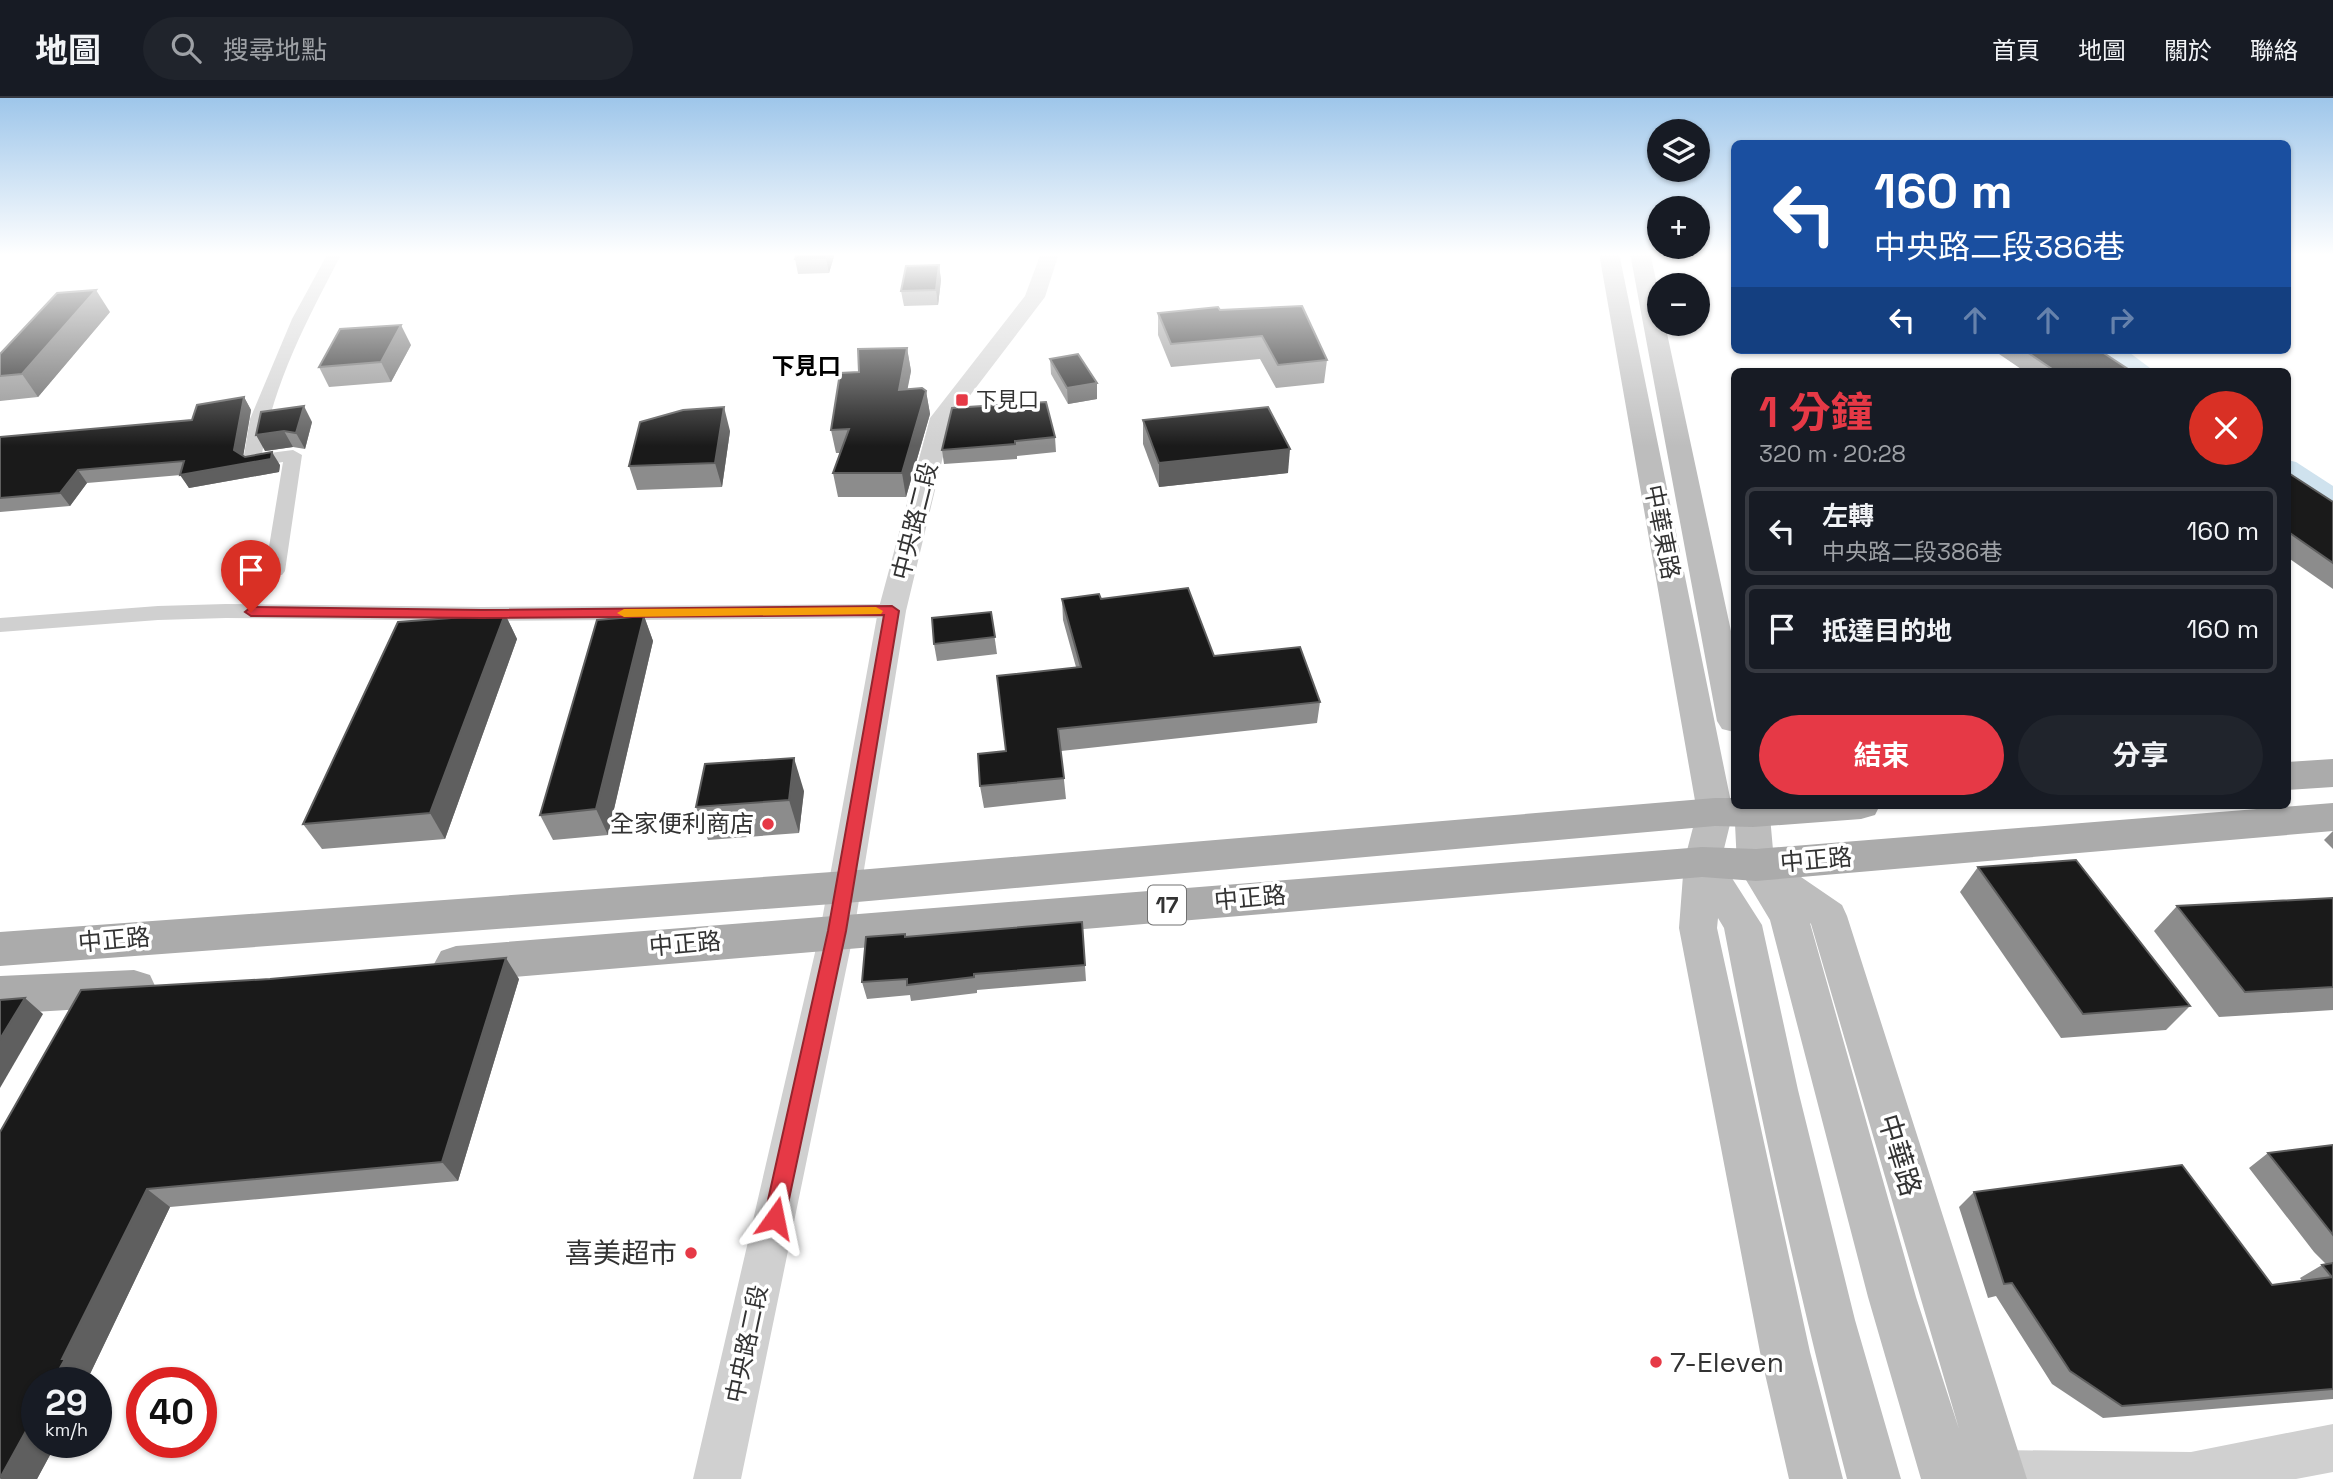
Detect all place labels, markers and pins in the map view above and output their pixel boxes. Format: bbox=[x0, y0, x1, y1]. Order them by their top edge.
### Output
place label: 下見口 bbox=[976, 386, 1039, 413]
marker: 下見口 bbox=[954, 392, 970, 408]
pin bbox=[221, 540, 281, 612]
place label: 全家便利商店 bbox=[610, 808, 754, 839]
marker: 全家便利商店 bbox=[760, 816, 776, 832]
place label: 喜美超市 bbox=[565, 1235, 677, 1271]
marker: 喜美超市 bbox=[683, 1245, 699, 1261]
place label: 7-Eleven bbox=[1670, 1344, 1784, 1380]
marker: 7-Eleven bbox=[1648, 1354, 1664, 1370]

